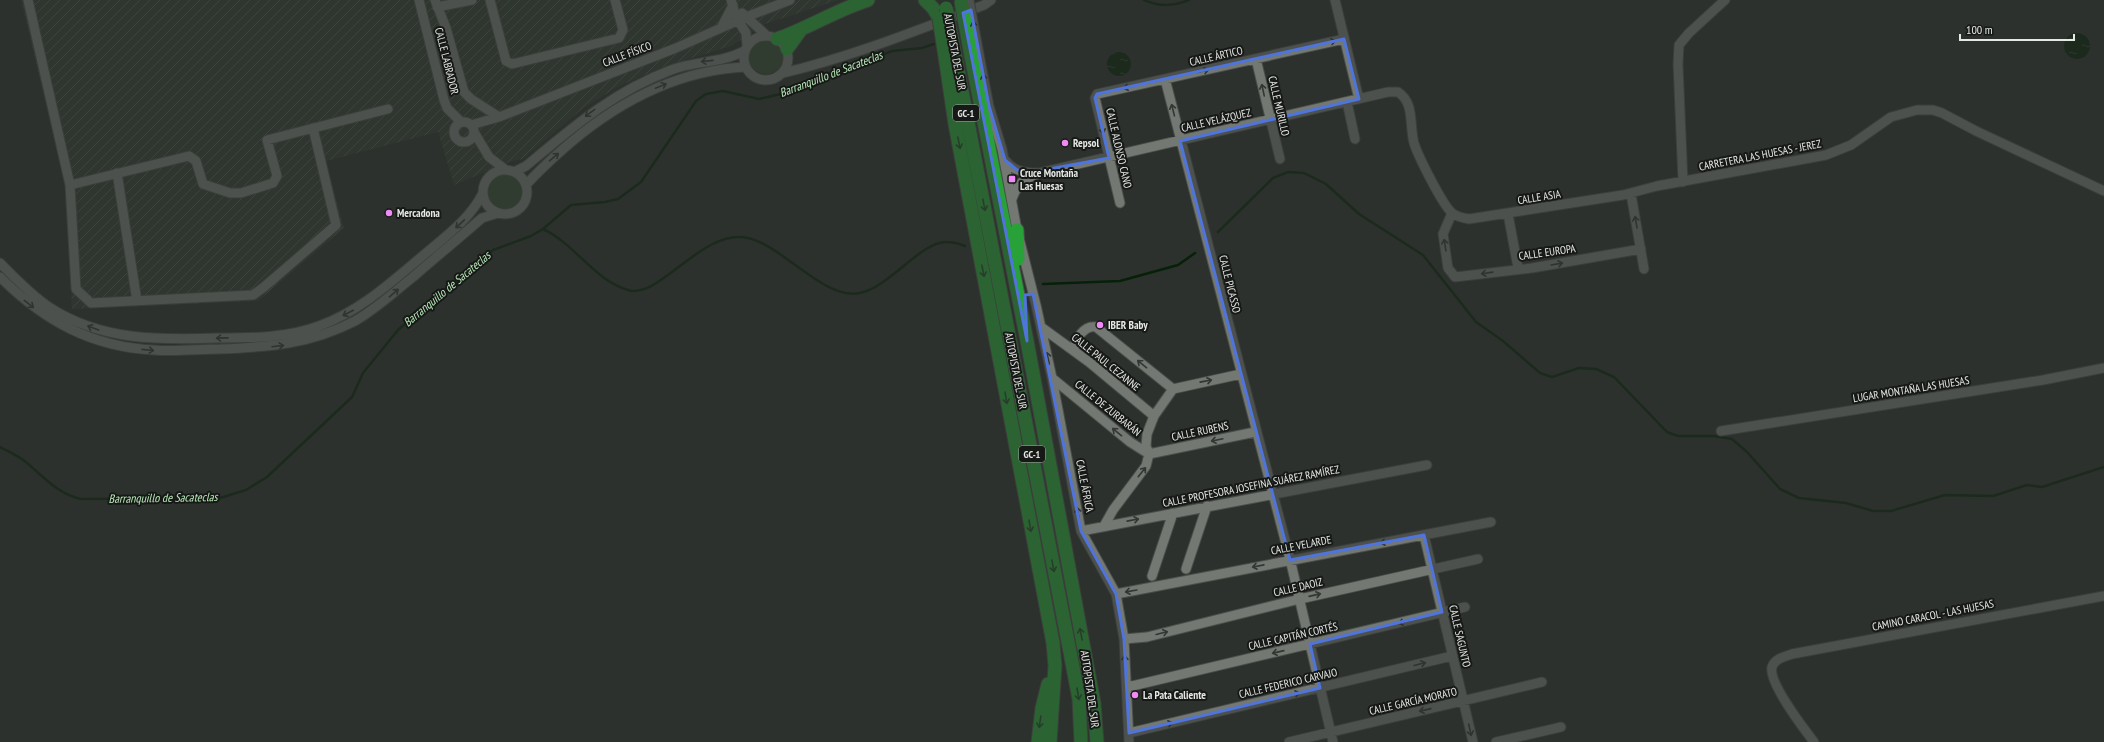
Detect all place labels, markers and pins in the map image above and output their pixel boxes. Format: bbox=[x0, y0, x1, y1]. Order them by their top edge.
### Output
place label: Repsol bbox=[1073, 136, 1099, 150]
marker: Repsol bbox=[1060, 138, 1070, 148]
place label: Cruce Montaña Las Huesas bbox=[1020, 166, 1079, 193]
marker: Cruce Montaña Las Huesas bbox=[1007, 174, 1017, 184]
place label: Mercadona bbox=[397, 206, 440, 220]
marker: Mercadona bbox=[384, 208, 394, 218]
place label: IBER Baby bbox=[1108, 318, 1148, 332]
marker: IBER Baby bbox=[1095, 320, 1105, 330]
place label: La Pata Caliente bbox=[1143, 688, 1206, 702]
marker: La Pata Caliente bbox=[1130, 690, 1140, 700]

